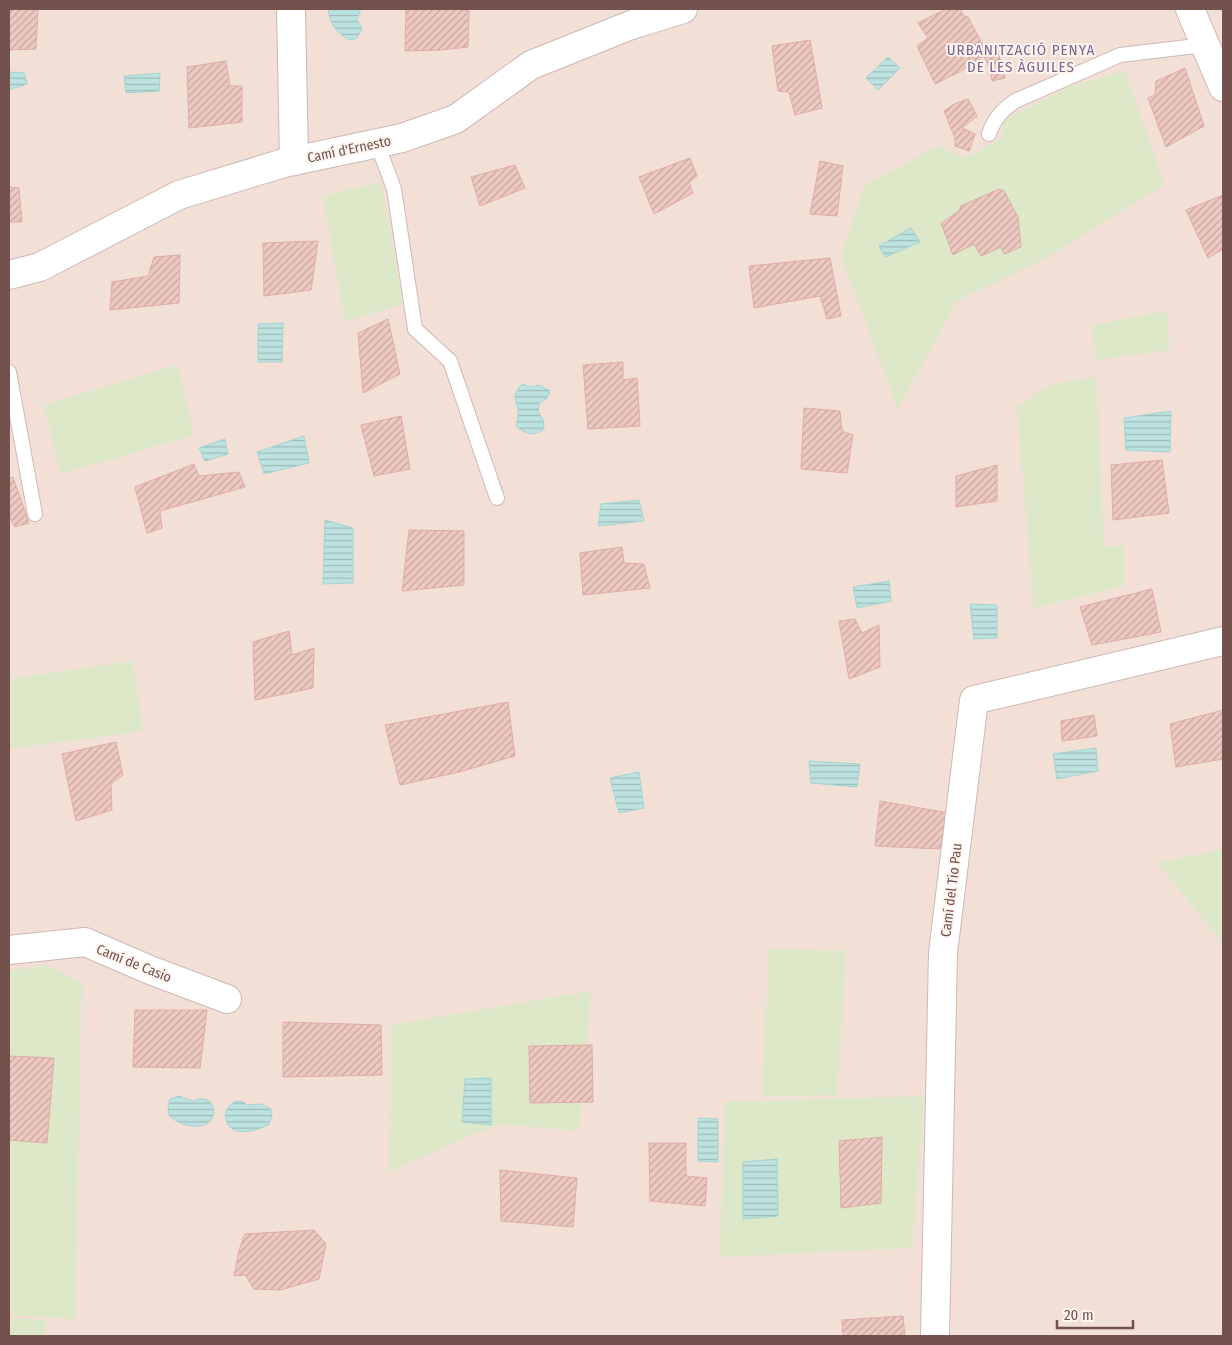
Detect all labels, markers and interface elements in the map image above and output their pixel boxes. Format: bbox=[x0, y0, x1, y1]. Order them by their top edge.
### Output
district label: URBANITZACIÓ PENYA DE LES ÀGUILES bbox=[947, 41, 1095, 76]
street label: Camí d'Ernesto bbox=[306, 132, 392, 167]
street label: Camí del Tio Pau bbox=[937, 842, 966, 938]
street label: Camí de Casio bbox=[94, 941, 174, 986]
scale bar bbox=[1057, 1298, 1133, 1330]
text: 20 m bbox=[1064, 1306, 1094, 1324]

